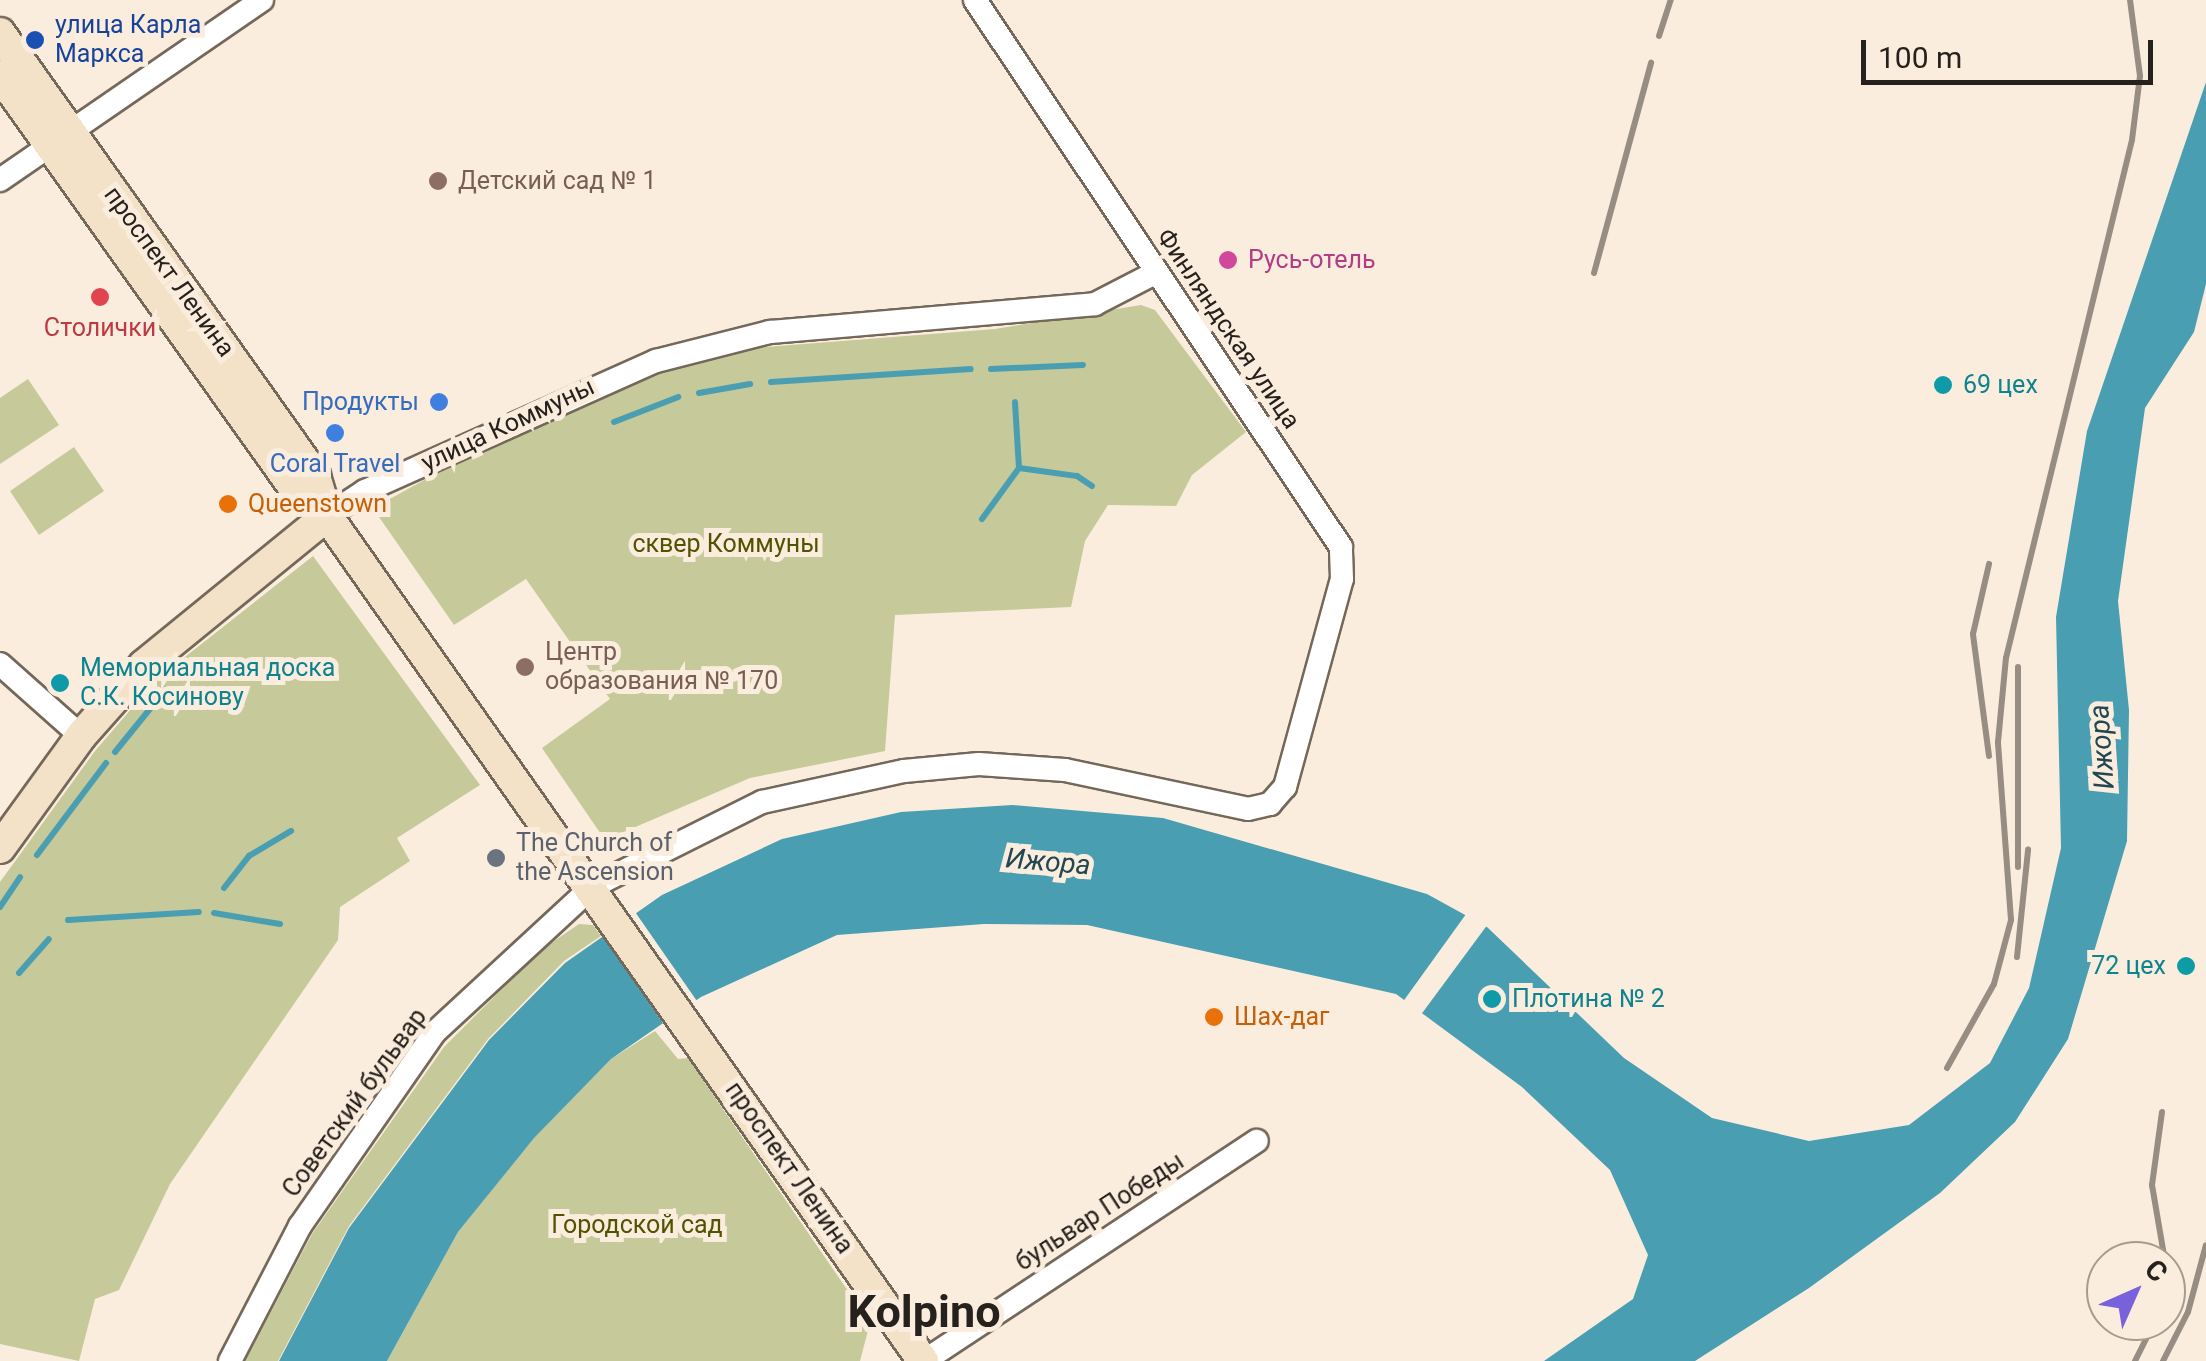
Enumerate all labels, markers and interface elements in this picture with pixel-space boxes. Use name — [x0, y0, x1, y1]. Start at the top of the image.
place label: улица Карла Маркса — [55, 11, 201, 70]
scale bar — [1866, 20, 2158, 82]
marker: улица Карла Маркса — [24, 29, 46, 51]
text: 100 m — [1878, 40, 1962, 75]
place label: Детский сад № 1 — [458, 166, 657, 196]
marker: Детский сад № 1 — [427, 170, 449, 192]
street label: проспект Ленина — [97, 181, 241, 363]
street label: Финляндская улица — [1150, 223, 1306, 435]
place label: Русь-отель — [1248, 245, 1376, 275]
marker: Русь-отель — [1217, 249, 1239, 271]
marker: Столички — [89, 286, 111, 308]
place label: Столички — [44, 313, 156, 343]
place label: 69 цех — [1963, 370, 2038, 400]
street label: улица Коммуны — [417, 372, 599, 478]
marker: 69 цех — [1932, 374, 1954, 396]
place label: Продукты — [302, 387, 419, 417]
marker: Продукты — [428, 391, 450, 413]
marker: Coral Travel — [324, 422, 346, 444]
place label: Coral Travel — [269, 449, 401, 479]
place label: Queenstown — [248, 489, 387, 519]
marker: Queenstown — [217, 493, 239, 515]
park label: сквер Коммуны — [632, 529, 820, 559]
place label: Центр образования № 170 — [545, 638, 778, 697]
place label: Мемориальная доска С.К. Косинову — [80, 654, 335, 713]
marker: Центр образования № 170 — [514, 656, 536, 678]
marker: Мемориальная доска С.К. Косинову — [49, 672, 71, 694]
water label: Ижора — [2082, 703, 2122, 791]
place label: The Church of the Ascension — [516, 829, 674, 888]
water label: Ижора — [1004, 842, 1092, 882]
marker: The Church of the Ascension — [485, 847, 507, 869]
place label: 72 цех — [2091, 951, 2166, 981]
marker: 72 цех — [2175, 955, 2197, 977]
place label: Плотина № 2 — [1512, 984, 1665, 1014]
marker: Плотина № 2 — [1481, 988, 1503, 1010]
place label: Шах-даг — [1234, 1002, 1330, 1032]
street label: Советский бульвар — [277, 1003, 433, 1203]
marker: Шах-даг — [1203, 1006, 1225, 1028]
street label: проспект Ленина — [718, 1076, 860, 1260]
street label: бульвар Победы — [1010, 1146, 1190, 1278]
park label: Городской сад — [551, 1210, 723, 1240]
north arrow — [2086, 1241, 2186, 1341]
text: С — [2138, 1253, 2174, 1289]
district label: Kolpino — [847, 1285, 1001, 1339]

